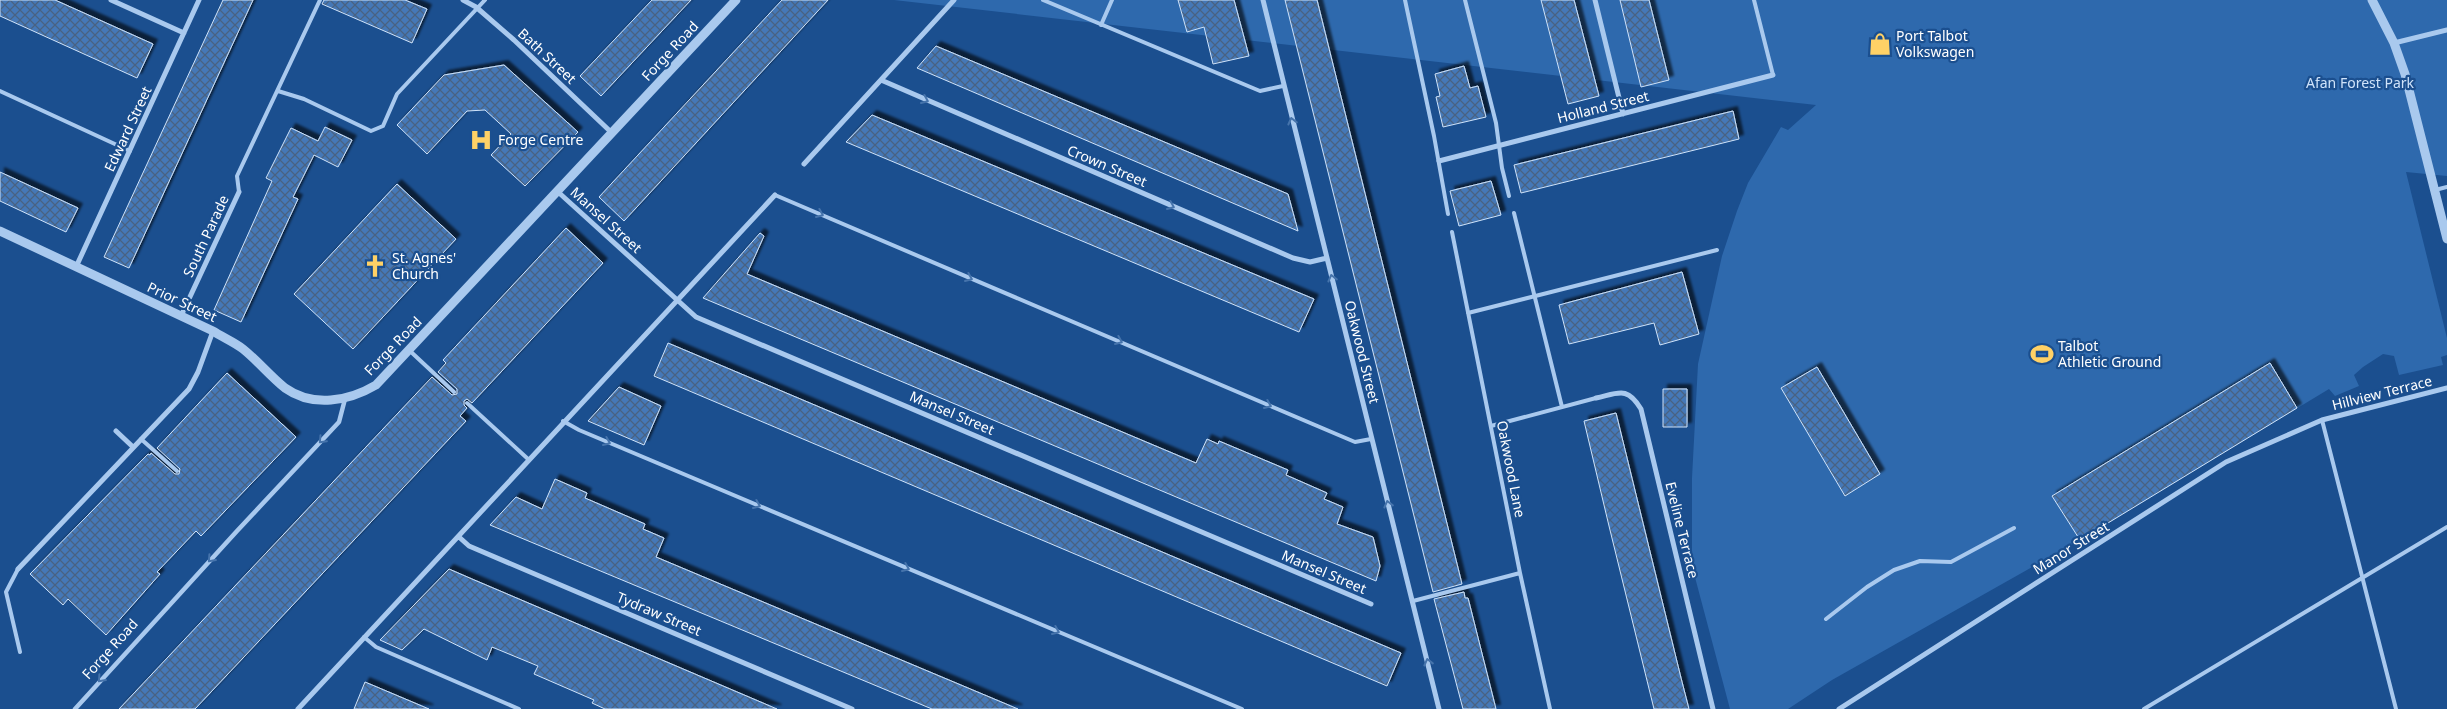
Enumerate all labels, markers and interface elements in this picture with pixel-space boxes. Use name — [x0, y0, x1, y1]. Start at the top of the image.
street label: Forge Road — [637, 17, 702, 85]
street label: Bath Street — [514, 24, 581, 88]
place label: Port Talbot Volkswagen — [1896, 26, 1974, 61]
shop icon: Port Talbot Volkswagen — [1867, 31, 1893, 57]
park label: Afan Forest Park — [2306, 73, 2415, 92]
street label: Edward Street — [99, 83, 156, 175]
street label: Holland Street — [1555, 86, 1651, 127]
one-way arrow — [921, 95, 929, 105]
one-way arrow — [1287, 116, 1298, 125]
hospital icon: Forge Centre — [468, 127, 494, 153]
place label: Forge Centre — [498, 130, 583, 149]
street label: Crown Street — [1064, 140, 1150, 191]
street label: Mansel Street — [566, 182, 646, 257]
street label: South Parade — [178, 192, 233, 280]
one-way arrow — [1166, 200, 1175, 210]
one-way arrow — [815, 207, 824, 218]
place label: St. Agnes' Church — [392, 248, 456, 283]
church icon: St. Agnes' Church — [362, 253, 388, 279]
one-way arrow — [964, 271, 973, 282]
one-way arrow — [1327, 274, 1338, 283]
street label: Prior Street — [144, 277, 220, 326]
street label: Oakwood Street — [1341, 298, 1384, 405]
street label: Forge Road — [360, 312, 426, 379]
one-way arrow — [1114, 335, 1123, 346]
place label: Talbot Athletic Ground — [2058, 336, 2161, 371]
sports icon: Talbot Athletic Ground — [2029, 341, 2055, 367]
street label: Hillview Terrace — [2330, 371, 2434, 414]
street label: Mansel Street — [907, 386, 997, 439]
one-way arrow — [1263, 399, 1272, 410]
street label: Oakwood Lane — [1493, 419, 1530, 519]
one-way arrow — [319, 435, 328, 444]
one-way arrow — [602, 436, 611, 446]
street label: Eveline Terrace — [1661, 480, 1704, 580]
one-way arrow — [752, 498, 761, 509]
one-way arrow — [1384, 501, 1394, 509]
street label: Manor Street — [2029, 517, 2112, 578]
street label: Mansel Street — [1279, 545, 1369, 598]
one-way arrow — [208, 553, 217, 562]
one-way arrow — [901, 561, 910, 572]
street label: Tydraw Street — [614, 587, 704, 640]
street label: Forge Road — [77, 614, 142, 683]
one-way arrow — [1051, 624, 1060, 635]
one-way arrow — [1423, 657, 1434, 666]
one-way arrow — [98, 674, 107, 683]

